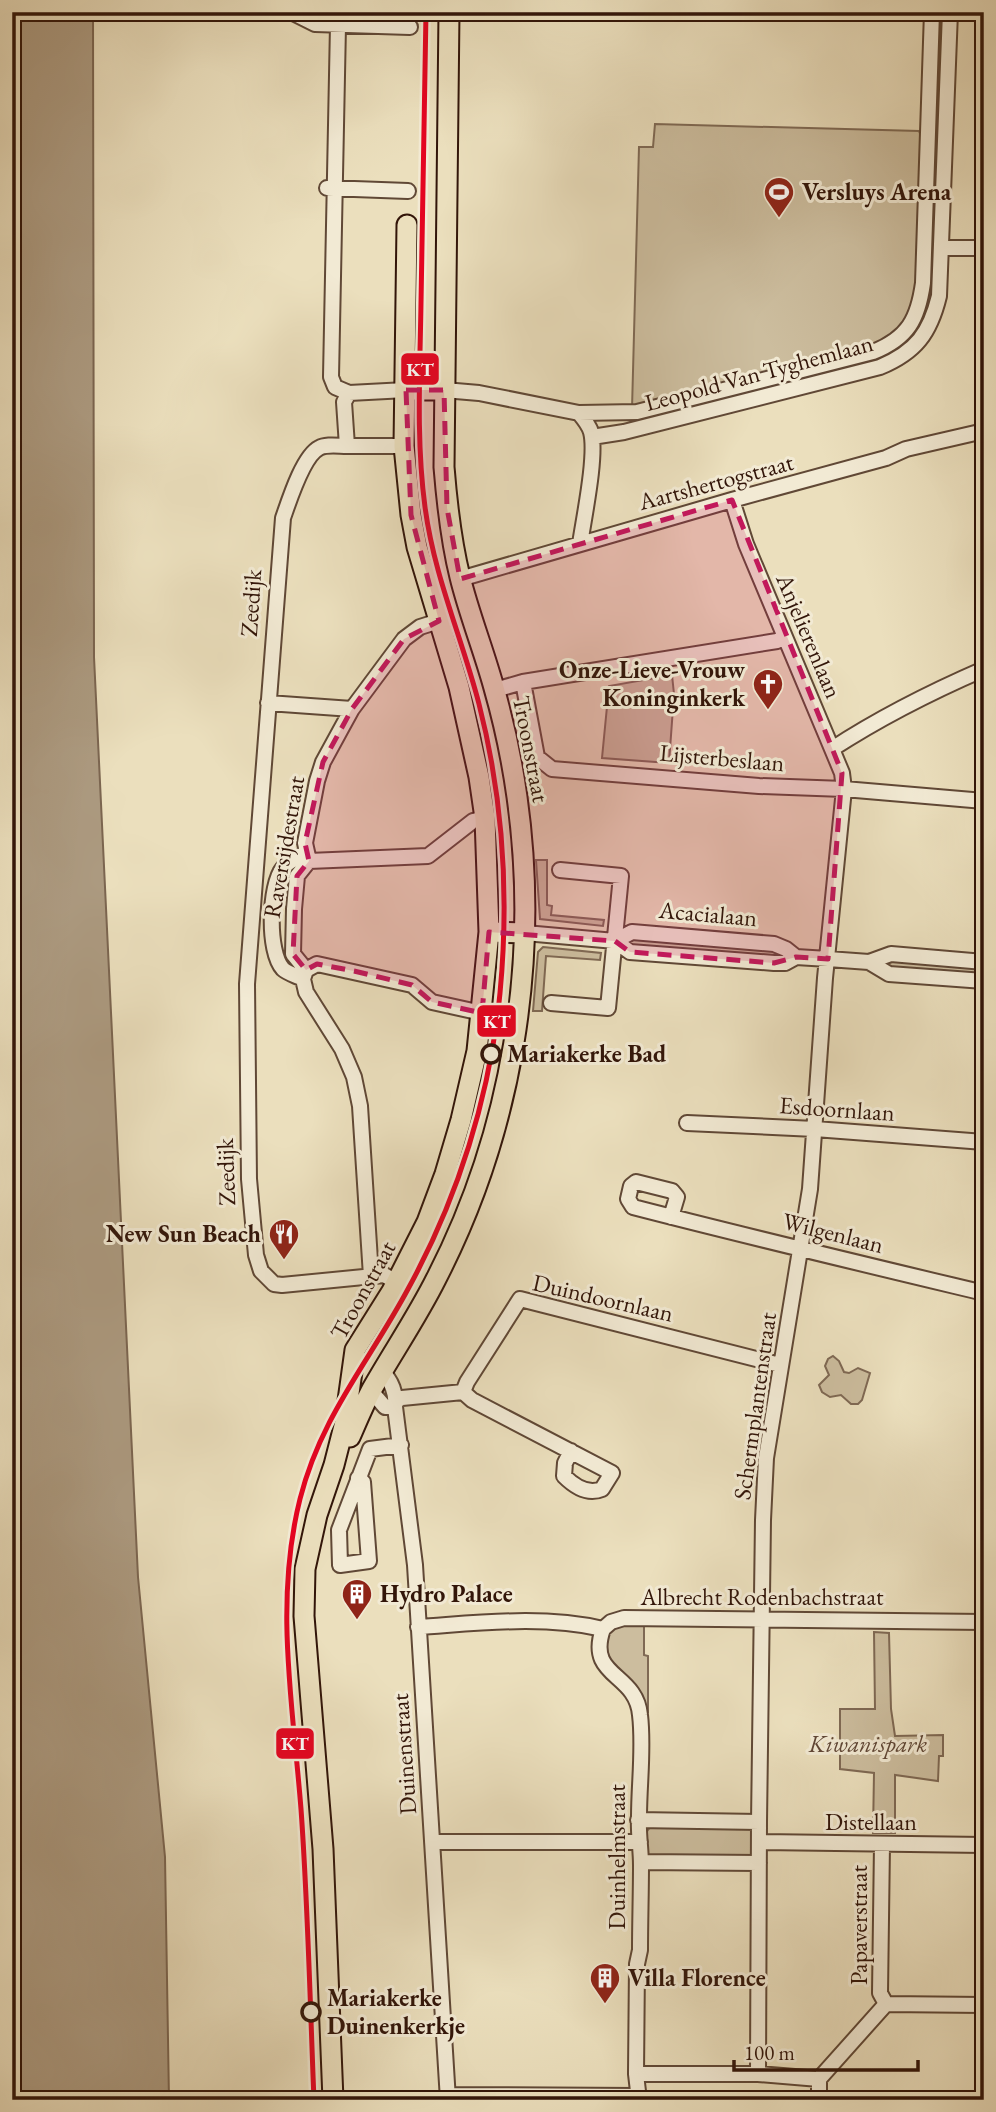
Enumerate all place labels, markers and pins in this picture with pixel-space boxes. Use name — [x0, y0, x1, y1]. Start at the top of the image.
sports icon: Versluys Arena — [762, 175, 796, 219]
place label: Versluys Arena — [802, 176, 952, 208]
place label: Onze-Lieve-Vrouw Koninginkerk — [559, 654, 746, 714]
church icon: Onze-Lieve-Vrouw Koninginkerk — [751, 667, 785, 711]
place label: Mariakerke Bad — [507, 1038, 667, 1069]
marker: Mariakerke Bad — [481, 1044, 501, 1064]
restaurant icon: New Sun Beach — [267, 1217, 301, 1261]
place label: New Sun Beach — [106, 1218, 262, 1249]
building icon: Hydro Palace — [340, 1577, 374, 1621]
place label: Hydro Palace — [380, 1578, 513, 1610]
building icon: Villa Florence — [588, 1961, 622, 2005]
place label: Villa Florence — [628, 1962, 766, 1993]
place label: Mariakerke Duinenkerkje — [327, 1982, 465, 2042]
marker: Mariakerke Duinenkerkje — [301, 2002, 321, 2022]

